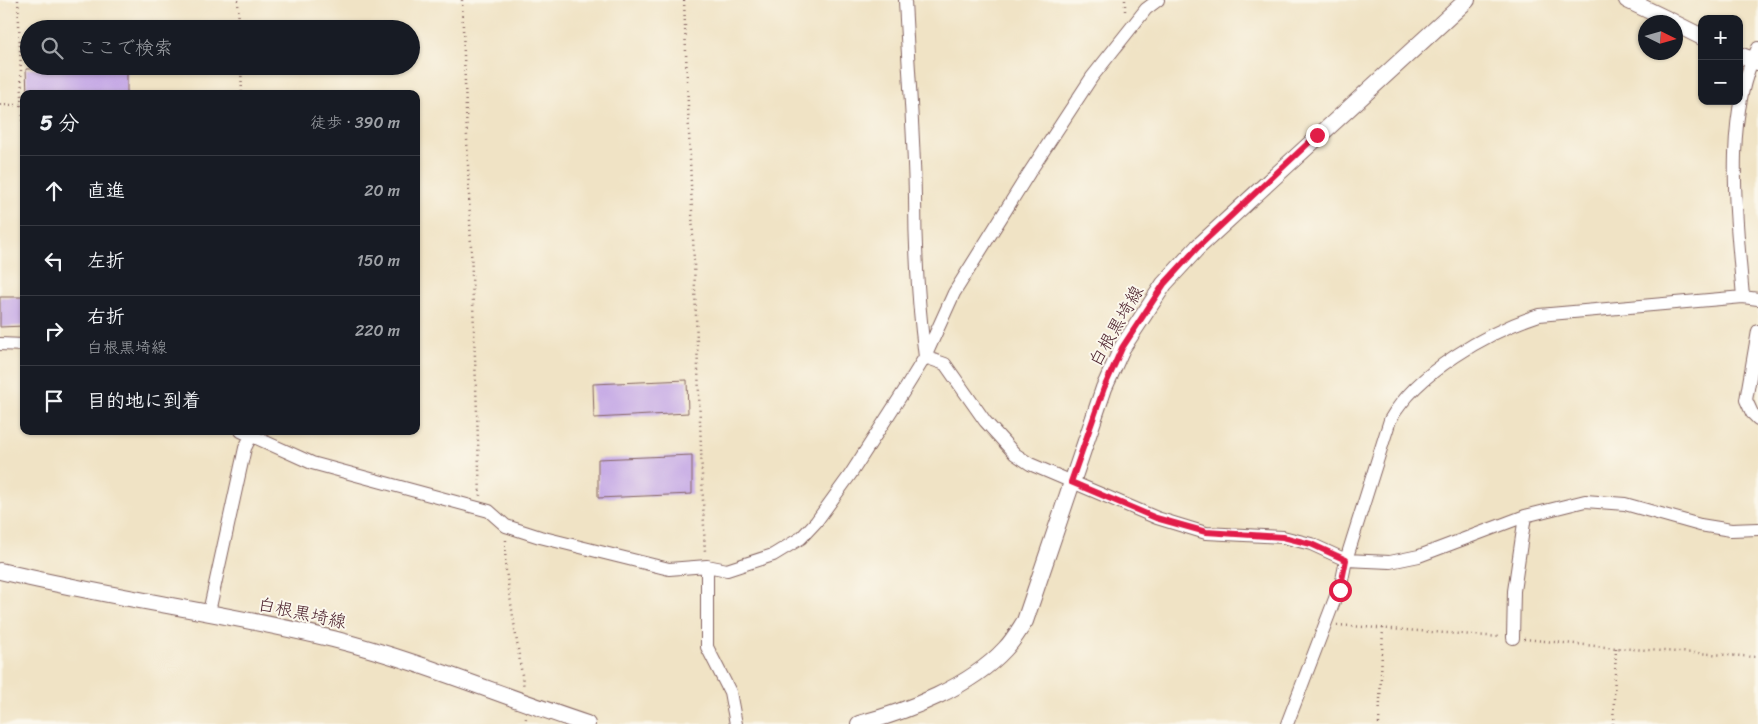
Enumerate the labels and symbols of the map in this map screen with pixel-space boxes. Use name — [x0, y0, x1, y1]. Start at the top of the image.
north arrow — [1638, 15, 1683, 60]
route end — [1306, 124, 1329, 147]
street label: 白根黒埼線 — [1080, 279, 1152, 373]
route start — [1329, 579, 1352, 602]
street label: 白根黒埼線 — [255, 588, 349, 638]

